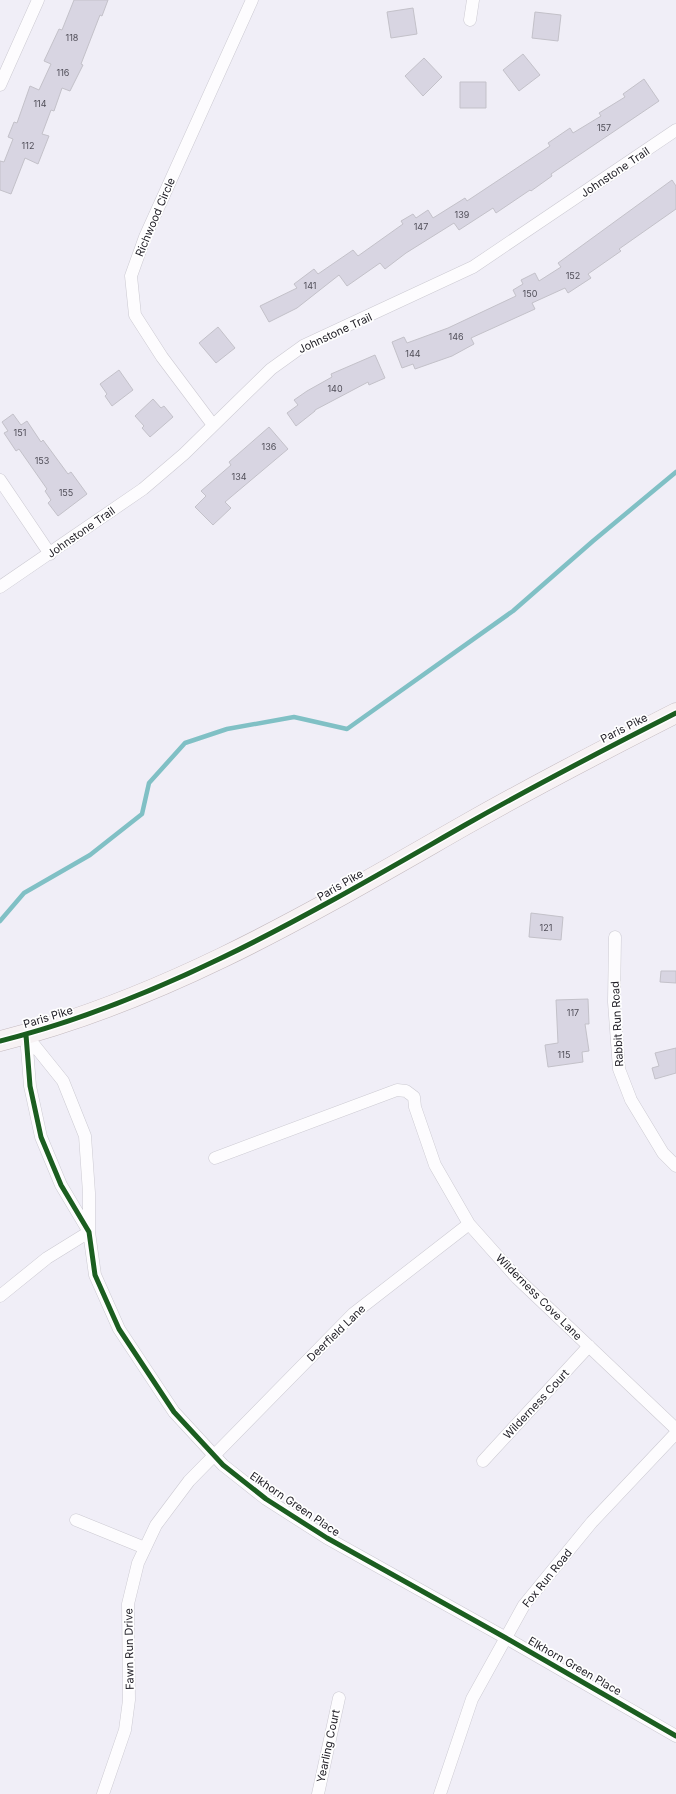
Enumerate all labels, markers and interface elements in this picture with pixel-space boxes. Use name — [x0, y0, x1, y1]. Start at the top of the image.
house number: 118 — [66, 32, 79, 43]
house number: 116 — [57, 67, 70, 78]
house number: 114 — [33, 98, 47, 109]
house number: 157 — [597, 122, 611, 133]
house number: 112 — [22, 140, 34, 151]
street label: Johnstone Trail — [578, 144, 652, 200]
street label: Richwood Circle — [132, 175, 178, 259]
house number: 139 — [455, 209, 470, 220]
house number: 147 — [414, 221, 428, 232]
house number: 152 — [566, 270, 580, 281]
house number: 141 — [304, 280, 316, 291]
house number: 150 — [523, 288, 538, 299]
street label: Johnstone Trail — [296, 310, 374, 356]
house number: 146 — [448, 331, 464, 342]
house number: 144 — [405, 348, 421, 359]
house number: 140 — [327, 383, 343, 394]
house number: 151 — [14, 427, 26, 438]
house number: 136 — [262, 441, 277, 452]
house number: 153 — [35, 455, 50, 466]
house number: 134 — [231, 471, 247, 482]
house number: 155 — [59, 487, 73, 498]
street label: Johnstone Trail — [44, 503, 118, 561]
street label: Paris Pike — [598, 710, 650, 746]
street label: Paris Pike — [314, 866, 366, 904]
house number: 121 — [540, 922, 552, 933]
street label: Rabbit Run Road — [608, 981, 626, 1067]
street label: Paris Pike — [22, 1003, 74, 1031]
house number: 117 — [567, 1007, 579, 1018]
house number: 115 — [558, 1049, 570, 1060]
street label: Wilderness Cove Lane — [493, 1251, 585, 1343]
street label: Deerfield Lane — [304, 1302, 368, 1364]
street label: Wilderness Court — [500, 1366, 572, 1442]
street label: Elkhorn Green Place — [247, 1469, 343, 1539]
street label: Fox Run Road — [519, 1546, 575, 1610]
street label: Fawn Run Drive — [121, 1608, 137, 1690]
street label: Elkhorn Green Place — [526, 1634, 624, 1698]
street label: Yearling Court — [313, 1708, 343, 1784]

